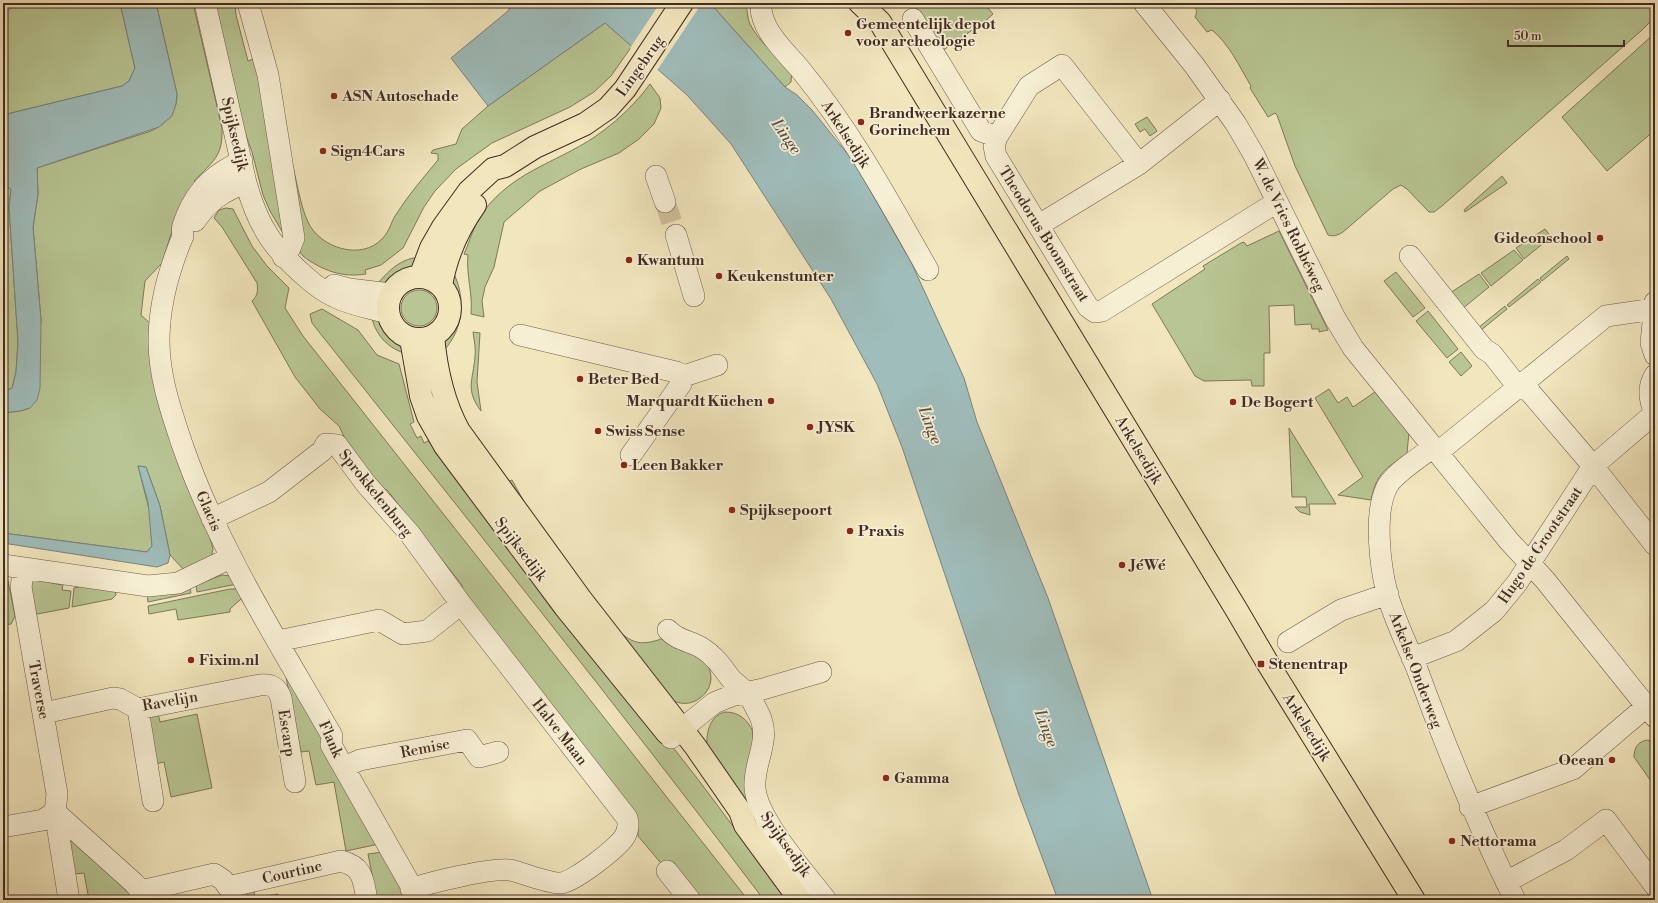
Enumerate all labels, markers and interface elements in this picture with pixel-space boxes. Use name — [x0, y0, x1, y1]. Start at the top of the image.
place label: Gemeentelijk depot voor archeologie — [855, 15, 996, 51]
scale bar — [1508, 22, 1624, 48]
marker: Gemeentelijk depot voor archeologie — [843, 28, 853, 38]
text: 50 m — [1514, 29, 1542, 44]
street label: Lingebrug — [612, 32, 669, 101]
place label: ASN Autoschade — [341, 87, 459, 106]
marker: ASN Autoschade — [329, 91, 339, 101]
street label: Spijksedijk — [217, 95, 253, 174]
street label: Arkelsedijk — [816, 96, 875, 172]
place label: Brandweerkazerne Gorinchem — [869, 104, 1006, 140]
water label: Linge — [766, 114, 806, 159]
marker: Brandweerkazerne Gorinchem — [856, 117, 866, 127]
place label: Sign4Cars — [331, 142, 405, 161]
marker: Sign4Cars — [318, 146, 328, 156]
street label: W. de Vries Robbéweg — [1248, 155, 1329, 295]
street label: Theodorus Boomstraat — [994, 163, 1094, 306]
place label: Gideonschool — [1494, 229, 1592, 248]
marker: Gideonschool — [1595, 233, 1605, 243]
place label: Kwantum — [637, 251, 705, 270]
marker: Kwantum — [624, 255, 634, 265]
place label: Keukenstunter — [727, 267, 834, 286]
marker: Keukenstunter — [714, 271, 724, 281]
place label: Beter Bed — [588, 370, 660, 389]
marker: Beter Bed — [575, 374, 585, 384]
place label: Marquardt Küchen — [626, 392, 764, 411]
place label: De Bogert — [1241, 393, 1314, 412]
marker: Marquardt Küchen — [766, 396, 776, 406]
marker: De Bogert — [1228, 397, 1238, 407]
water label: Linge — [913, 403, 947, 448]
street label: Arkelsedijk — [1110, 412, 1167, 489]
place label: JYSK — [816, 418, 856, 437]
place label: Swiss Sense — [606, 422, 685, 441]
marker: JYSK — [805, 422, 815, 432]
marker: Swiss Sense — [593, 426, 603, 436]
street label: Sprokkelenburg — [334, 446, 417, 541]
place label: Leen Bakker — [632, 456, 724, 475]
marker: Leen Bakker — [619, 460, 629, 470]
street label: Hugo de Grootstraat — [1494, 482, 1587, 608]
street label: Glacis — [191, 488, 226, 534]
place label: Spijksepoort — [740, 501, 833, 520]
marker: Spijksepoort — [727, 505, 737, 515]
street label: Spijksedijk — [490, 513, 552, 586]
place label: Praxis — [858, 522, 904, 541]
marker: Praxis — [845, 526, 855, 536]
place label: JéWé — [1128, 556, 1166, 575]
marker: JéWé — [1117, 560, 1127, 570]
street label: Arkelse Onderweg — [1384, 608, 1447, 731]
place label: Fixim.nl — [199, 651, 259, 670]
marker: Fixim.nl — [186, 655, 196, 665]
place label: Stenentrap — [1269, 655, 1348, 674]
street label: Traverse — [24, 659, 53, 721]
marker: Stenentrap — [1256, 659, 1266, 669]
street label: Ravelijn — [141, 687, 199, 716]
street label: Arkelsedijk — [1278, 689, 1335, 766]
street label: Halve Maan — [528, 695, 592, 769]
water label: Linge — [1029, 706, 1063, 751]
street label: Escarp — [273, 708, 300, 758]
street label: Flank — [314, 718, 348, 762]
street label: Remise — [399, 734, 451, 763]
place label: Ocean — [1558, 751, 1605, 770]
marker: Ocean — [1607, 755, 1617, 765]
place label: Gamma — [894, 769, 950, 788]
marker: Gamma — [881, 773, 891, 783]
street label: Spijksedijk — [756, 808, 816, 882]
place label: Nettorama — [1460, 832, 1537, 851]
marker: Nettorama — [1447, 836, 1457, 846]
street label: Courtine — [260, 856, 324, 889]

